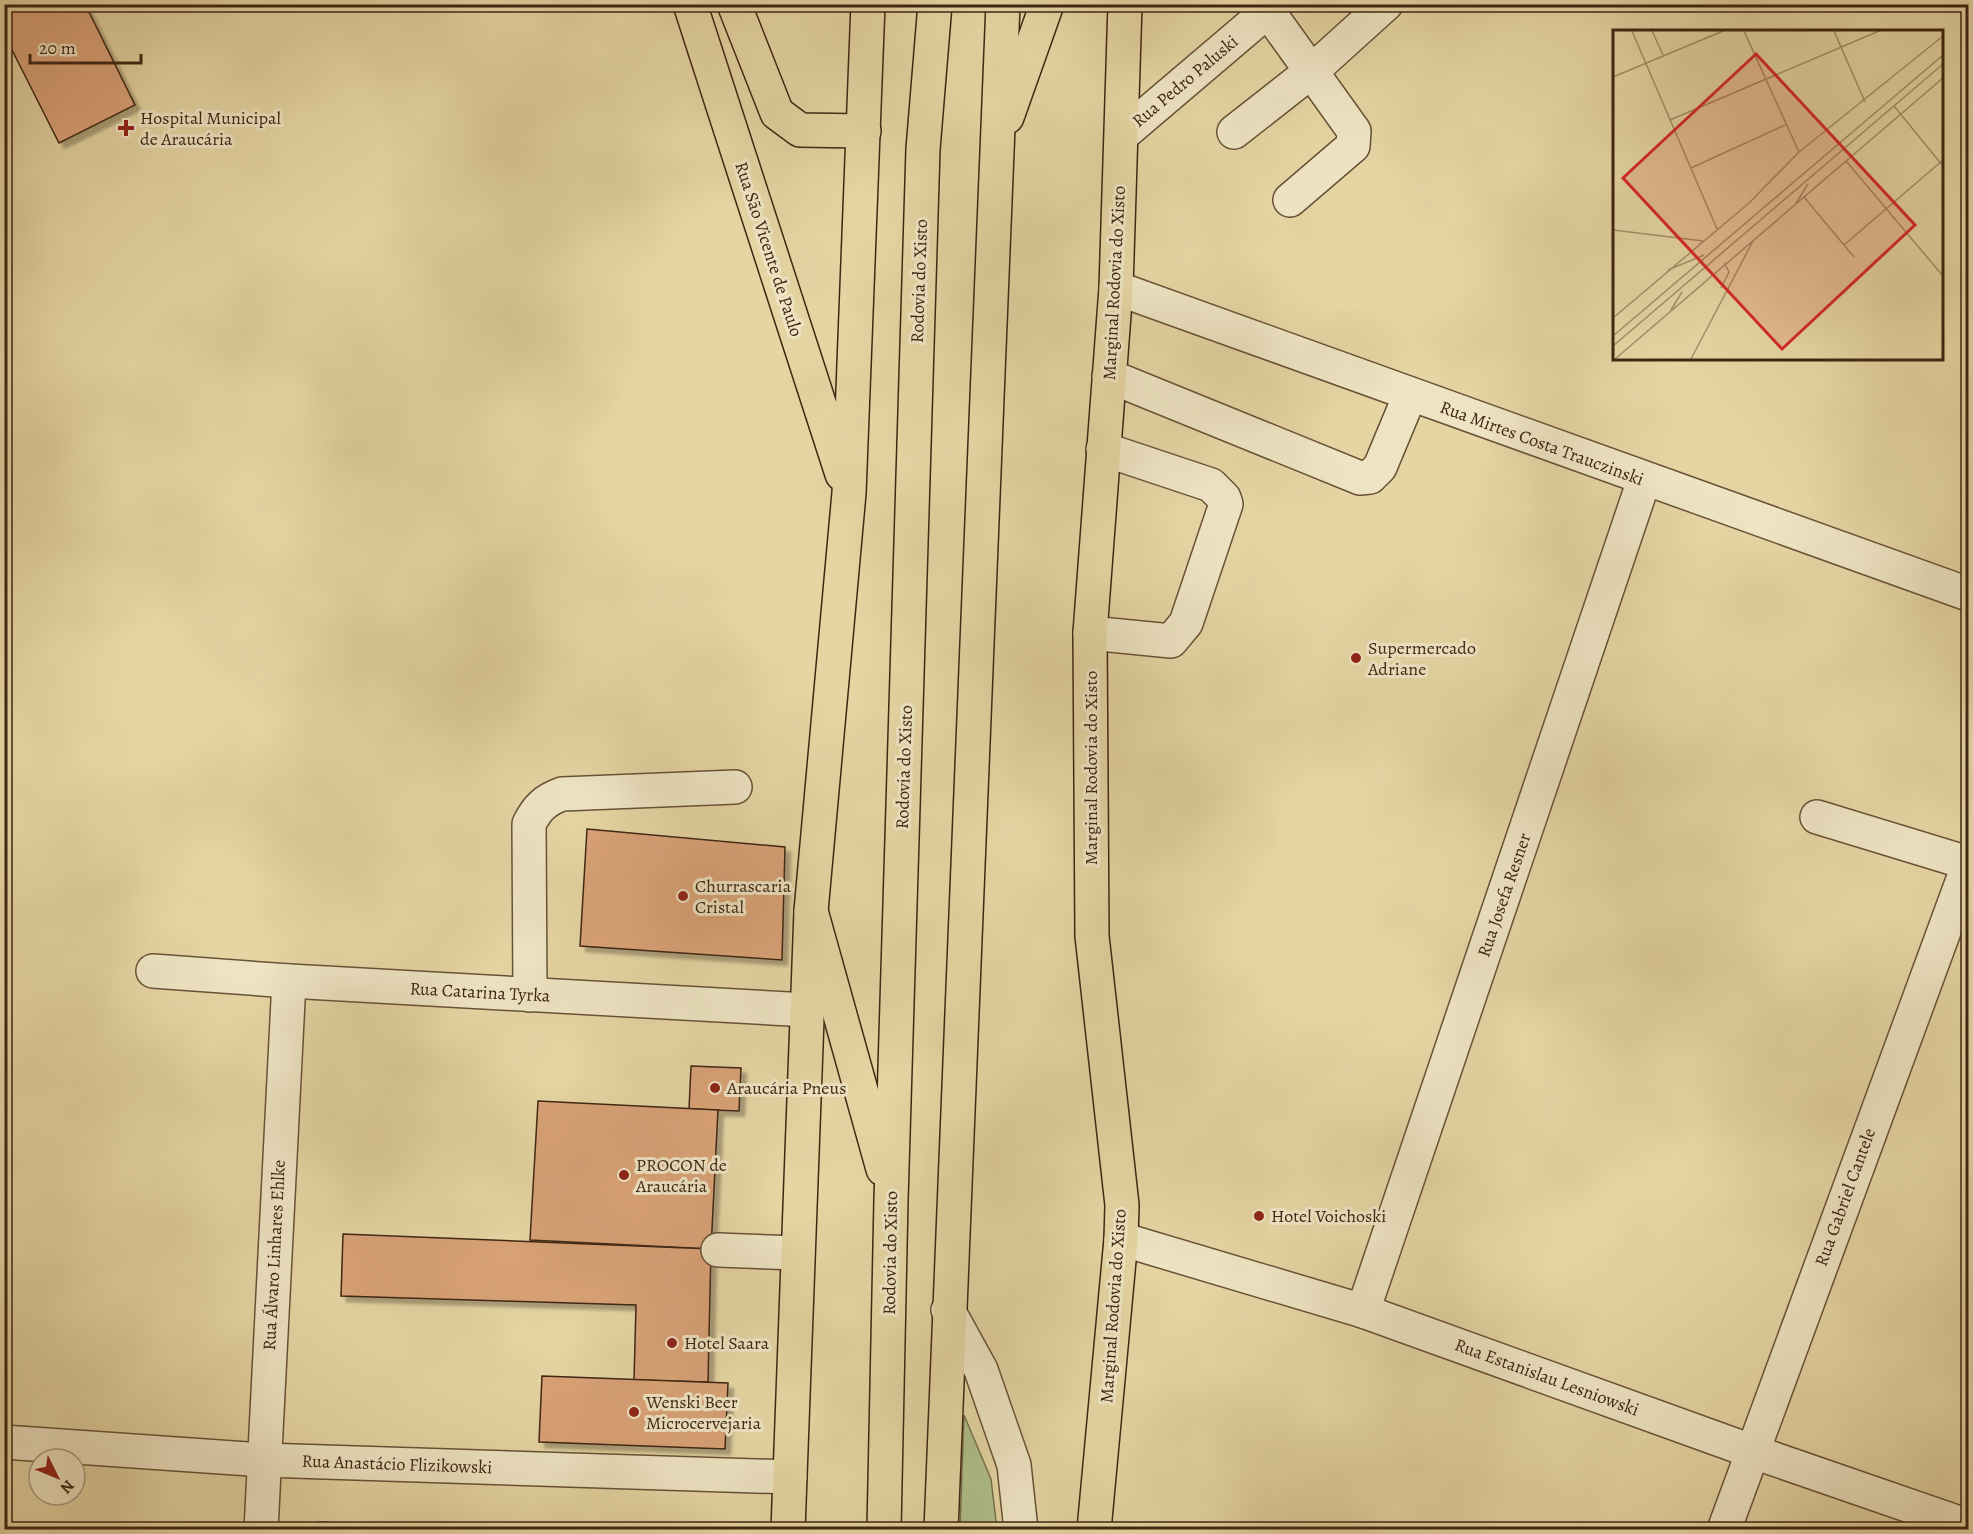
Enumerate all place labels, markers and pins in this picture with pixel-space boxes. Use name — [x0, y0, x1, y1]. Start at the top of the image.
place label: Hospital Municipal de Araucária — [140, 106, 281, 151]
marker: Hospital Municipal de Araucária — [117, 119, 135, 137]
place label: Supermercado Adriane — [1367, 636, 1476, 681]
marker: Supermercado Adriane — [1349, 651, 1363, 665]
place label: Churrascaria Cristal — [695, 874, 792, 919]
marker: Churrascaria Cristal — [676, 889, 690, 903]
place label: Araucária Pneus — [726, 1076, 846, 1100]
marker: Araucária Pneus — [708, 1081, 722, 1095]
place label: PROCON de Araucária — [635, 1153, 727, 1198]
marker: PROCON de Araucária — [617, 1168, 631, 1182]
place label: Hotel Voichoski — [1271, 1204, 1386, 1228]
marker: Hotel Voichoski — [1252, 1209, 1266, 1223]
place label: Hotel Saara — [684, 1331, 770, 1355]
marker: Hotel Saara — [665, 1336, 679, 1350]
place label: Wenski Beer Microcervejaria — [645, 1390, 762, 1435]
marker: Wenski Beer Microcervejaria — [627, 1405, 641, 1419]

